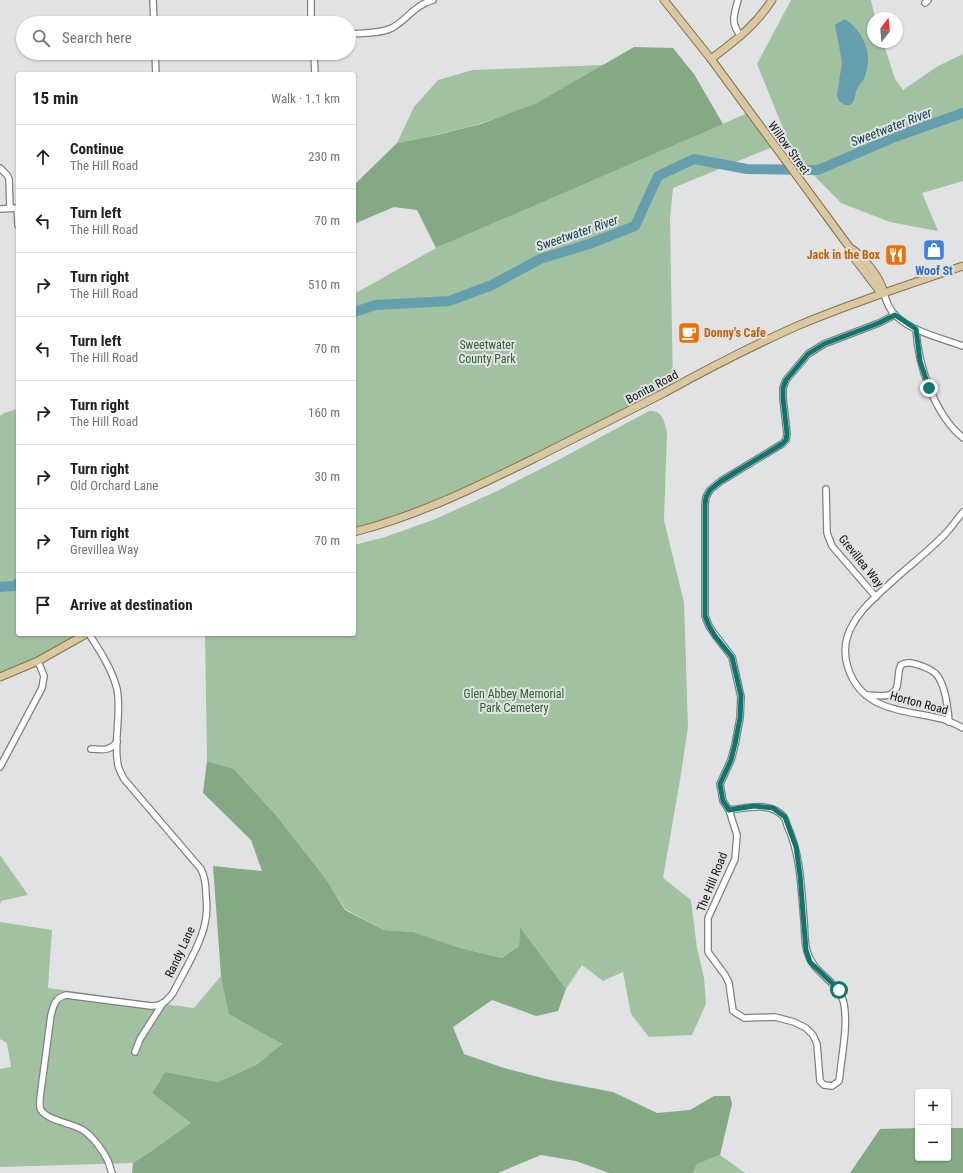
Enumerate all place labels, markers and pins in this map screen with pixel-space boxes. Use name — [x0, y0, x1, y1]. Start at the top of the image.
shop icon: Woof St — [921, 237, 947, 263]
restaurant icon: Jack in the Box — [883, 242, 909, 268]
place label: Jack in the Box — [807, 248, 881, 262]
place label: Woof St — [915, 264, 953, 278]
cafe icon: Donny's Cafe — [676, 320, 702, 346]
place label: Donny's Cafe — [704, 326, 766, 340]

